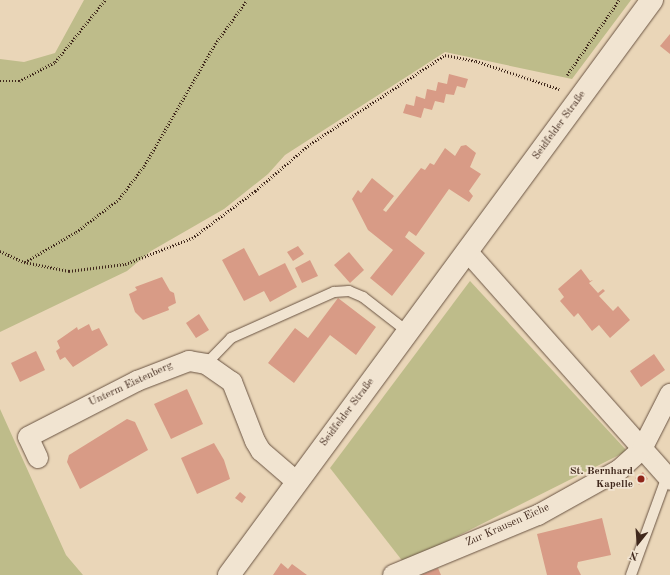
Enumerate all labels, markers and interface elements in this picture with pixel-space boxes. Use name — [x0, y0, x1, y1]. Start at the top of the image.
street label: Seidfelder Straße — [531, 89, 589, 163]
street label: Unterm Eistenberg — [87, 360, 175, 410]
street label: Seidfelder Straße — [318, 376, 378, 450]
place label: St. Bernhard Kapelle — [570, 466, 633, 492]
marker: St. Bernhard Kapelle — [636, 474, 646, 484]
street label: Zur Krausen Eiche — [464, 502, 552, 550]
north arrow — [618, 523, 658, 563]
text: N — [629, 548, 640, 561]

